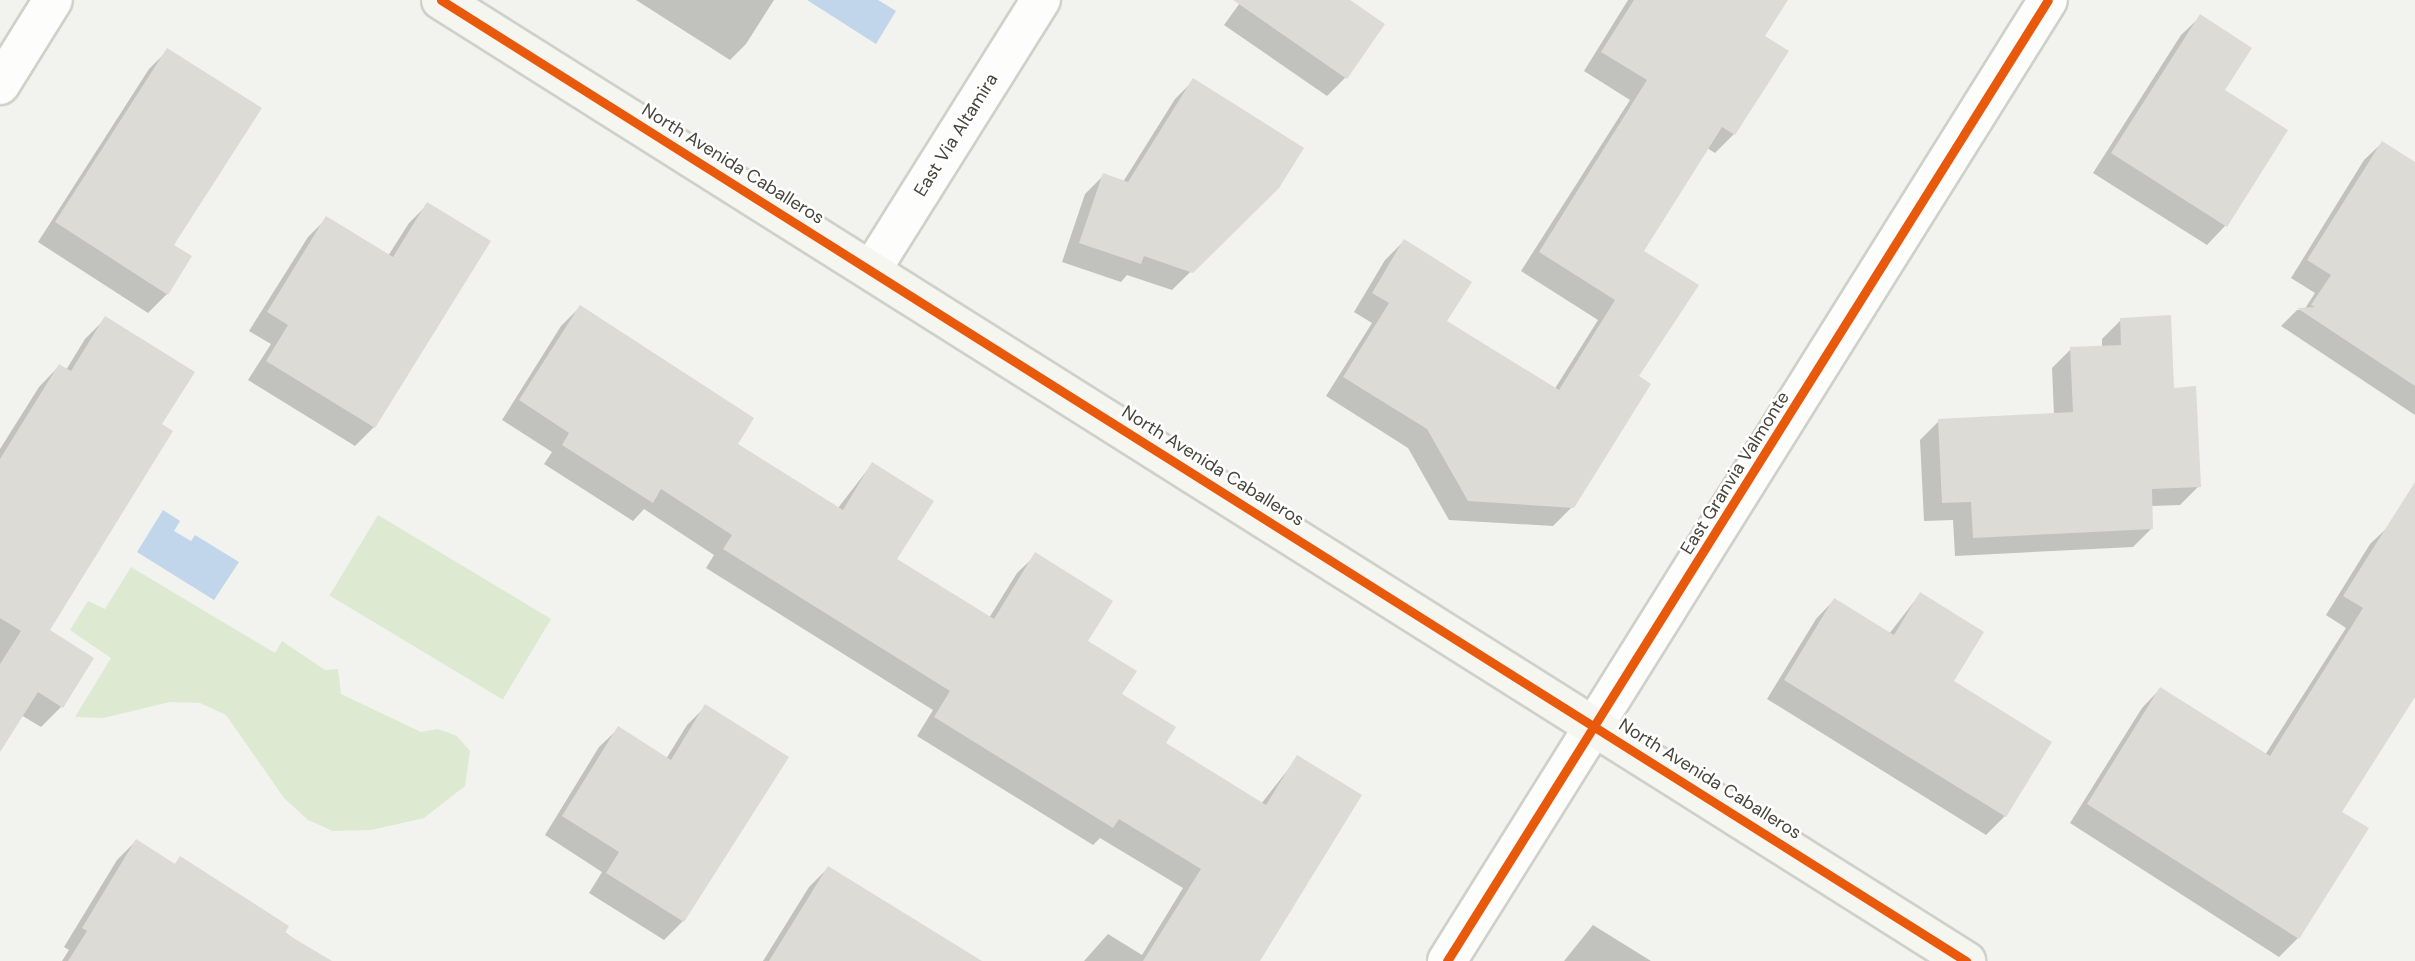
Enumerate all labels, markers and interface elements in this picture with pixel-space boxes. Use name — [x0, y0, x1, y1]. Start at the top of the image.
street label: East Via Altamira — [909, 69, 1003, 201]
street label: North Avenida Caballeros — [638, 99, 828, 229]
street label: East Granvia Valmonte — [1676, 388, 1794, 558]
street label: North Avenida Caballeros — [1118, 401, 1308, 531]
street label: North Avenida Caballeros — [1615, 714, 1805, 844]

